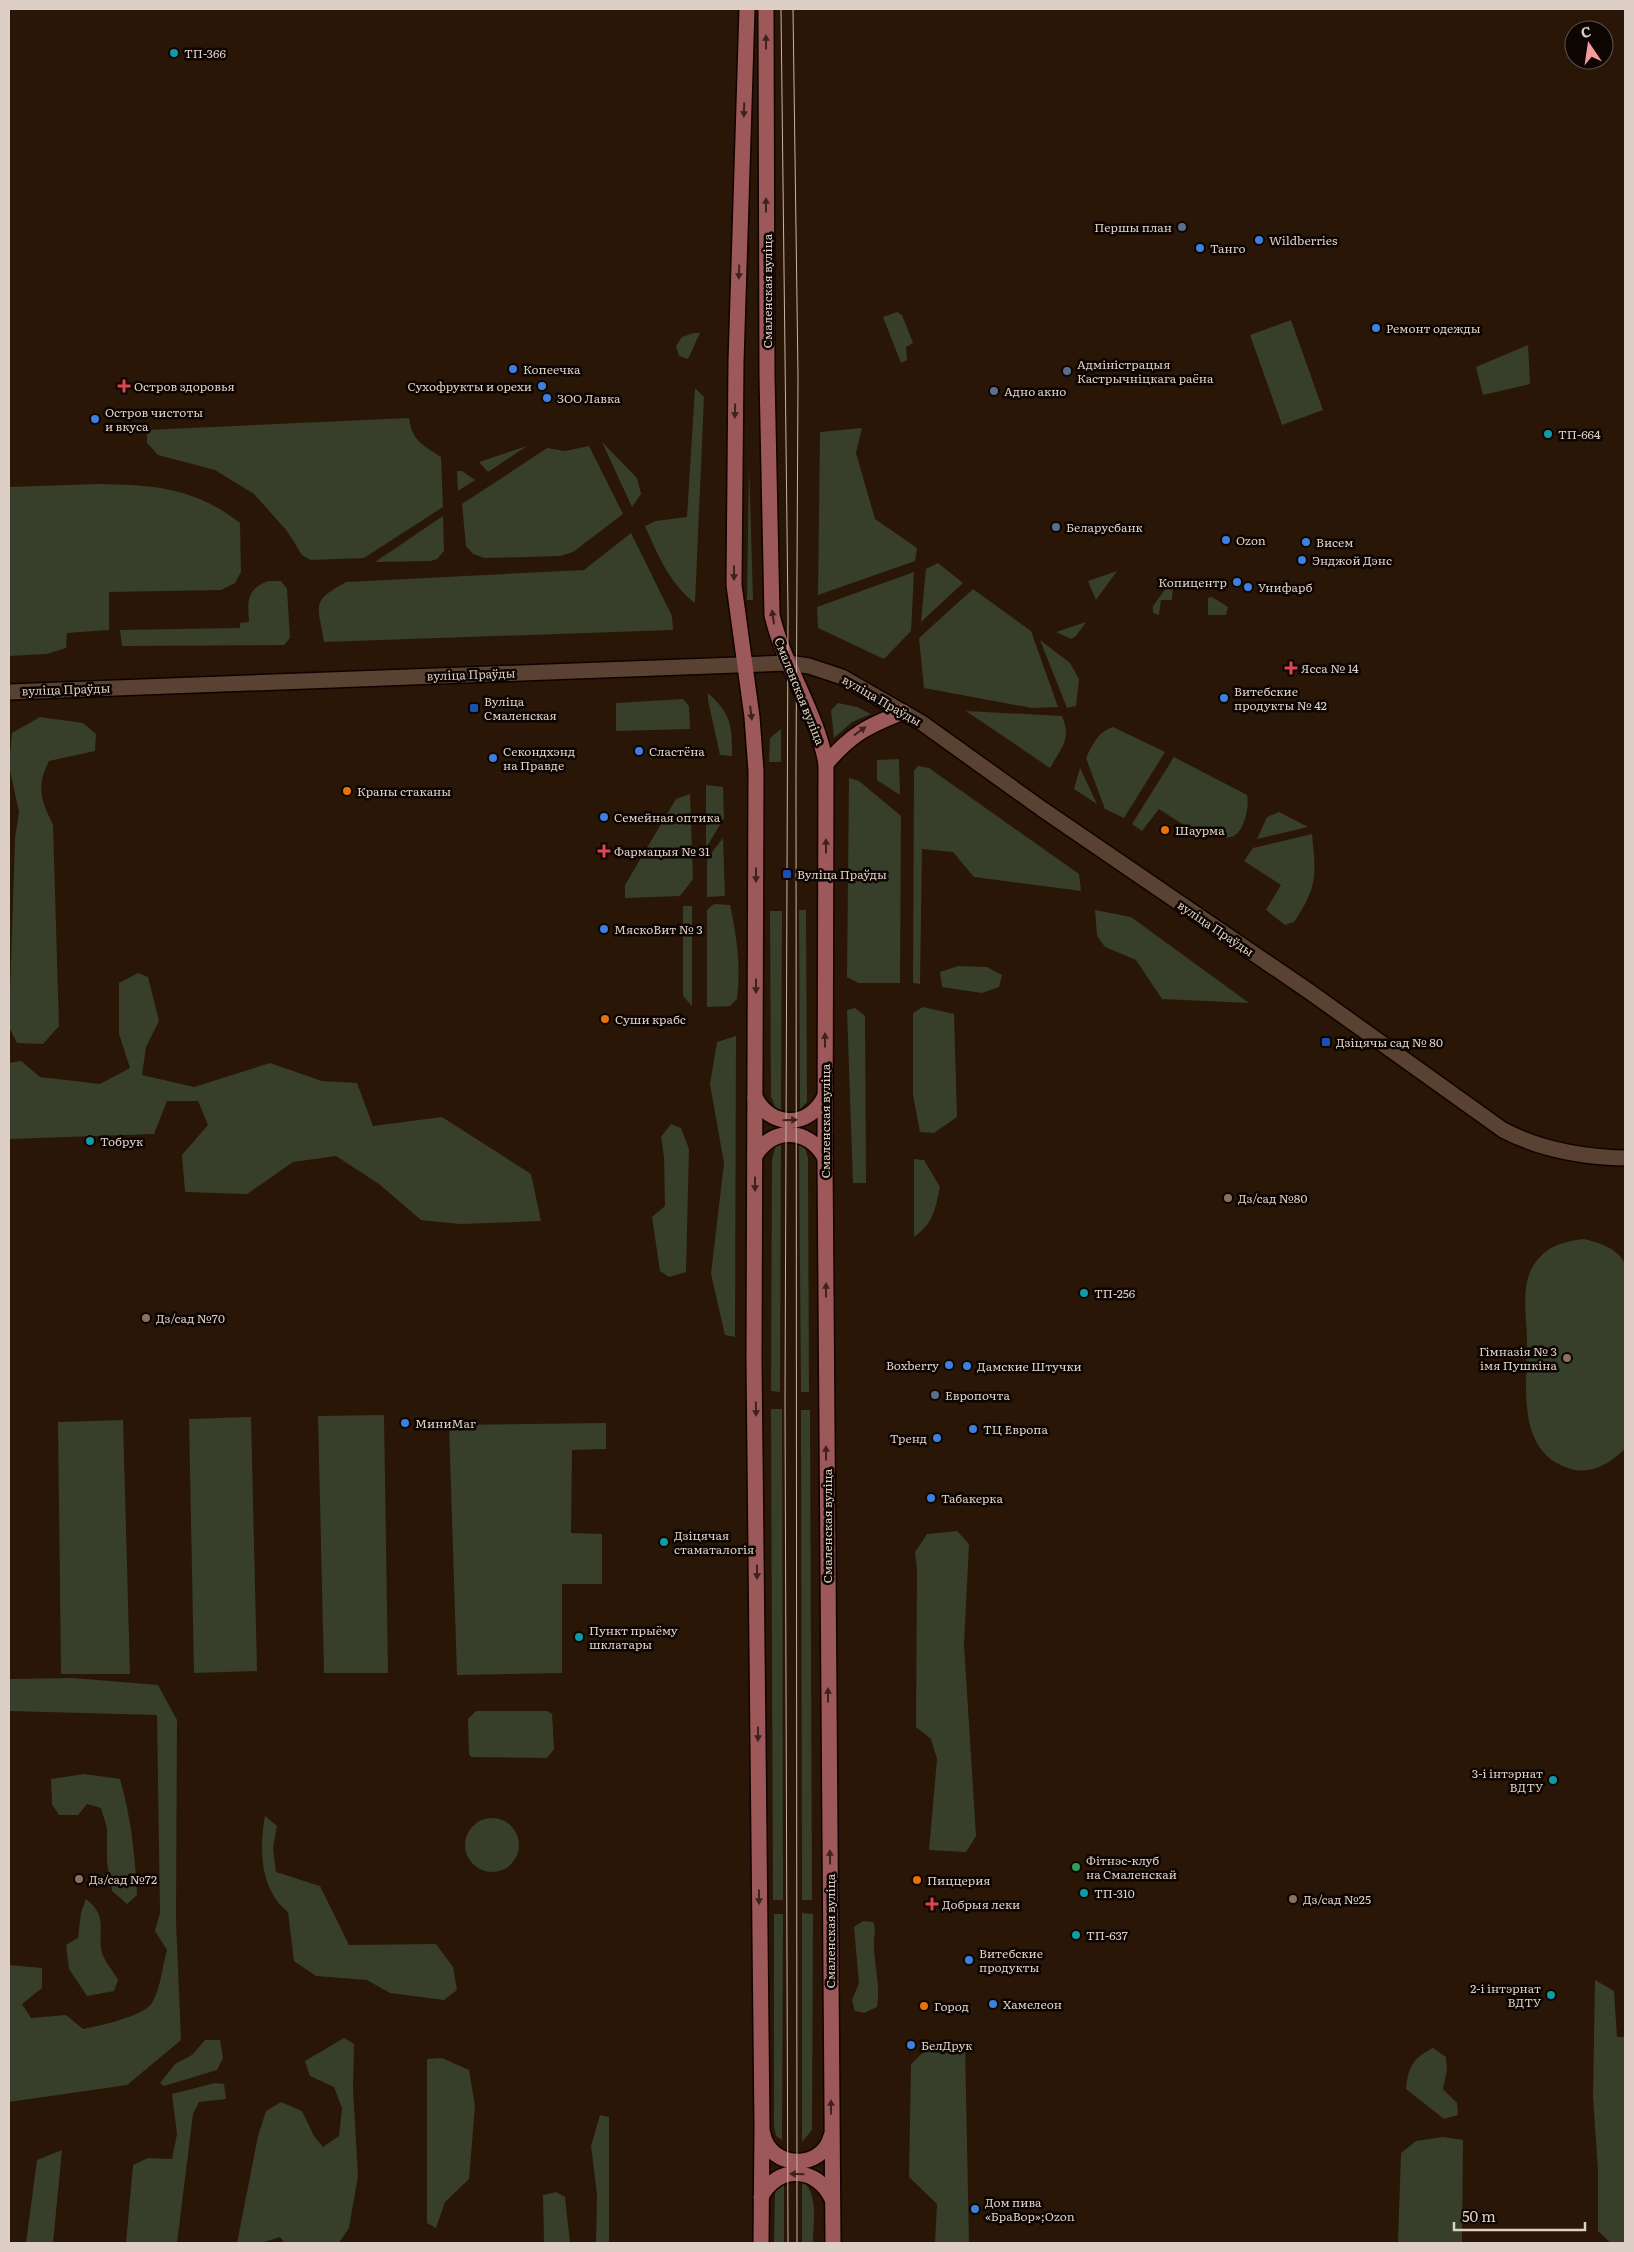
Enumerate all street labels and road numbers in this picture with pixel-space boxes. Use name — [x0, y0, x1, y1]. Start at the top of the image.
street label: Смаленская вуліца — [758, 233, 776, 348]
street label: Смаленская вуліца — [770, 635, 830, 748]
street label: вуліца Праўды — [426, 663, 516, 685]
street label: вуліца Праўды — [839, 670, 925, 730]
street label: вуліца Праўды — [21, 678, 111, 700]
street label: вуліца Праўды — [1174, 896, 1258, 960]
street label: Смаленская вуліца — [816, 1063, 834, 1178]
street label: Смаленская вуліца — [818, 1468, 836, 1583]
street label: Смаленская вуліца — [821, 1873, 839, 1988]

